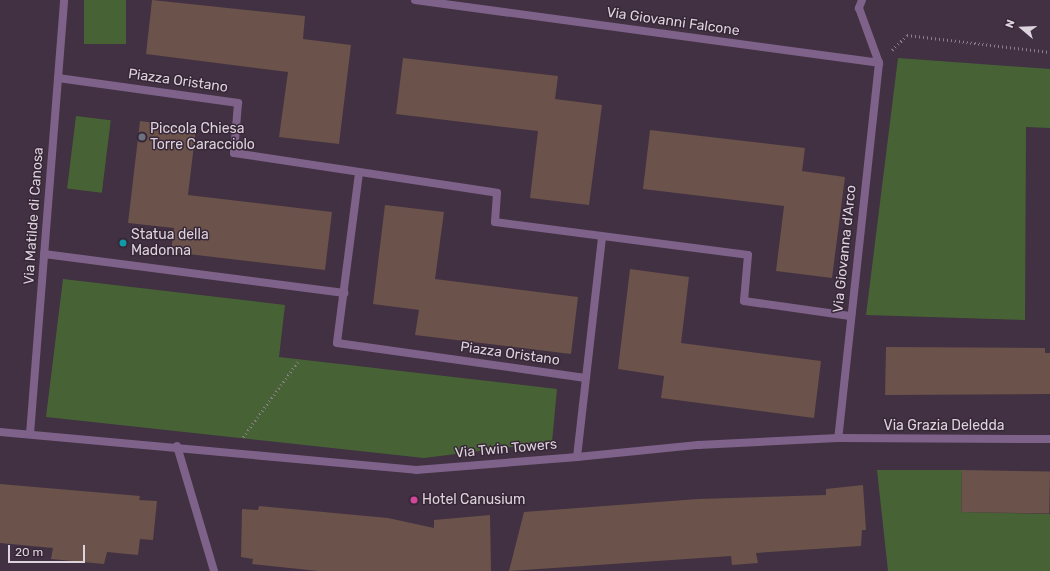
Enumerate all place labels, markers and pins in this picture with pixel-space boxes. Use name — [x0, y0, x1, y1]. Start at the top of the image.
place label: Piccola Chiesa Torre Caracciolo — [150, 121, 255, 154]
marker: Piccola Chiesa Torre Caracciolo — [137, 132, 147, 142]
place label: Statua della Madonna — [131, 227, 209, 260]
marker: Statua della Madonna — [118, 238, 128, 248]
place label: Hotel Canusium — [422, 492, 525, 508]
marker: Hotel Canusium — [409, 495, 419, 505]

